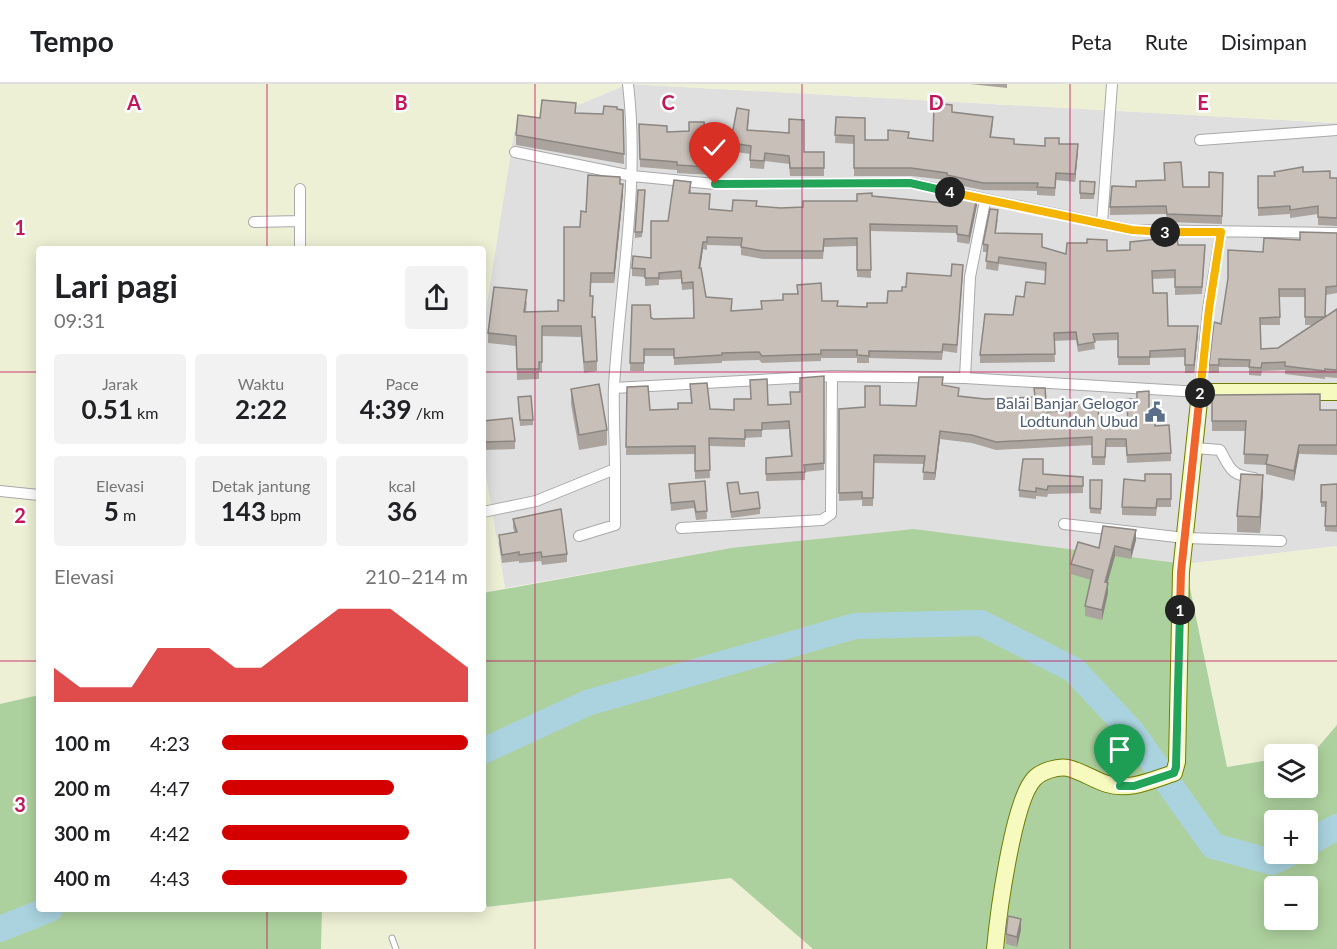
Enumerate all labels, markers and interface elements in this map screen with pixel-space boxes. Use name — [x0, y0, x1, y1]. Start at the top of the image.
text: Tempo — [30, 24, 114, 58]
text: Peta — [1071, 29, 1112, 54]
text: Rute — [1145, 29, 1188, 54]
text: Disimpan — [1221, 29, 1307, 54]
text: A — [126, 90, 141, 114]
text: B — [394, 90, 408, 114]
text: C — [661, 90, 675, 114]
text: D — [928, 90, 944, 114]
text: E — [1197, 90, 1209, 114]
pin — [689, 122, 740, 184]
icon: check — [698, 131, 731, 164]
pin: 4 — [935, 177, 965, 207]
text: 4 — [945, 182, 955, 201]
text: 1 — [14, 215, 26, 239]
pin: 3 — [1150, 217, 1180, 247]
text: 3 — [1160, 222, 1170, 241]
text: Lari pagi — [54, 265, 178, 305]
button: share — [405, 266, 468, 329]
text: 09:31 — [54, 308, 105, 332]
text: Jarak — [102, 374, 138, 393]
text: Waktu — [238, 374, 284, 393]
text: Pace — [385, 374, 419, 393]
pin: 2 — [1185, 378, 1215, 408]
text: 2 — [1195, 383, 1205, 402]
text: 0.51 — [82, 393, 133, 425]
text: 2:22 — [235, 393, 287, 425]
text: 4:39 — [360, 393, 412, 425]
place label: Balai Banjar Gelogor Lodtunduh Ubud — [996, 393, 1138, 430]
public building icon: Balai Banjar Gelogor Lodtunduh Ubud — [1143, 400, 1167, 424]
text: km — [133, 403, 158, 422]
text: /km — [412, 403, 444, 422]
text: Elevasi — [96, 476, 144, 495]
text: Detak jantung — [212, 476, 310, 495]
text: kcal — [388, 476, 416, 495]
text: 5 — [104, 495, 119, 527]
text: 143 — [221, 495, 266, 527]
text: 36 — [387, 495, 417, 527]
text: 2 — [14, 503, 26, 527]
text: m — [119, 505, 136, 524]
text: bpm — [266, 505, 301, 524]
text: Elevasi — [54, 564, 114, 588]
text: 210–214 m — [365, 564, 468, 588]
pin: 1 — [1165, 595, 1195, 625]
text: 1 — [1175, 600, 1185, 619]
pin — [1094, 724, 1145, 786]
text: 100 m — [54, 731, 110, 755]
text: 4:23 — [150, 731, 190, 755]
icon: arrive — [1103, 733, 1136, 766]
map controls — [1264, 744, 1318, 930]
button: layers — [1264, 744, 1318, 798]
text: 200 m — [54, 776, 110, 800]
text: 4:47 — [150, 776, 190, 800]
text: 3 — [14, 792, 26, 816]
button: + — [1264, 810, 1318, 864]
text: 300 m — [54, 821, 110, 845]
text: 4:42 — [150, 821, 190, 845]
text: 400 m — [54, 866, 110, 890]
text: 4:43 — [150, 866, 190, 890]
button: − — [1264, 876, 1318, 930]

